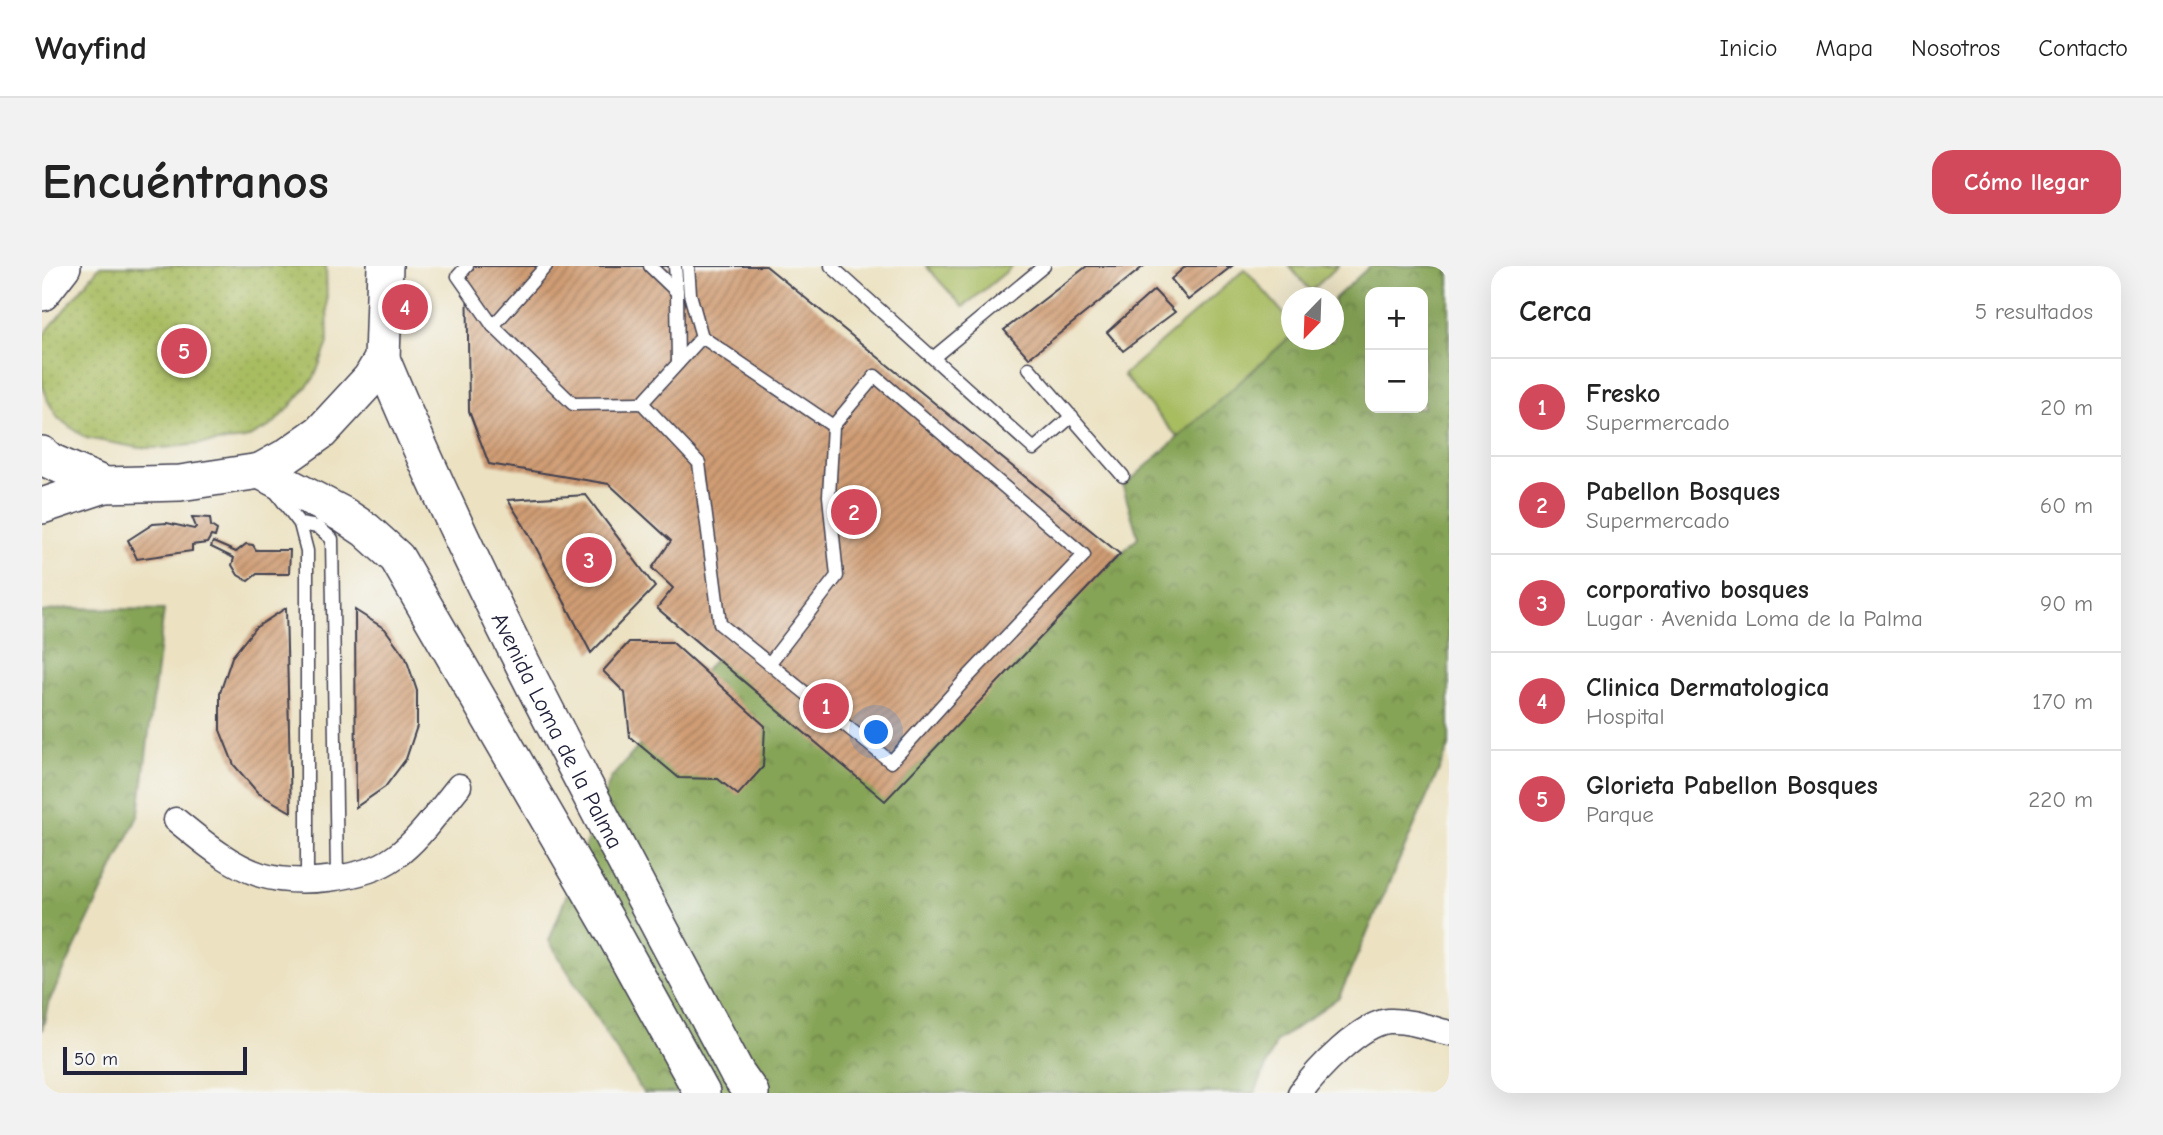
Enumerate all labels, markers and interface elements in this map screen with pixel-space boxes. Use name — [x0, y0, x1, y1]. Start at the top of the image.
text: Wayfind — [35, 29, 147, 67]
text: Inicio — [1720, 34, 1777, 62]
text: Mapa — [1815, 34, 1873, 62]
text: Nosotros — [1911, 34, 2000, 62]
text: Contacto — [2038, 34, 2128, 62]
button: Cómo llegar — [1932, 150, 2121, 214]
text: Encuéntranos — [42, 154, 329, 210]
pin: 4 — [382, 281, 428, 333]
north arrow — [1281, 287, 1344, 350]
map controls — [1365, 287, 1428, 413]
button: + — [1365, 287, 1428, 350]
text: Cerca — [1519, 294, 1592, 329]
text: 5 resultados — [1975, 298, 2093, 325]
pin: 5 — [161, 325, 207, 377]
button: − — [1365, 350, 1428, 413]
text: Fresko — [1586, 379, 1660, 409]
text: 1 — [1537, 394, 1547, 421]
text: 20 m — [2040, 394, 2093, 421]
text: Supermercado — [1586, 409, 1730, 436]
text: Pabellon Bosques — [1586, 477, 1780, 507]
pin: 2 — [831, 486, 877, 538]
text: 2 — [1536, 492, 1548, 519]
text: 60 m — [2040, 492, 2093, 519]
text: Supermercado — [1586, 507, 1730, 534]
pin: 3 — [566, 534, 612, 586]
text: corporativo bosques — [1586, 575, 1809, 605]
text: 3 — [1536, 590, 1548, 617]
text: 90 m — [2040, 590, 2093, 617]
text: Lugar · Avenida Loma de la Palma — [1586, 605, 1923, 632]
street label: Avenida Loma de la Palma — [486, 608, 629, 853]
text: Clinica Dermatologica — [1586, 673, 1829, 703]
pin: 1 — [803, 680, 849, 732]
text: 4 — [1537, 688, 1547, 715]
text: 170 m — [2032, 688, 2093, 715]
text: Hospital — [1586, 703, 1664, 730]
your location — [859, 715, 893, 749]
text: Glorieta Pabellon Bosques — [1586, 771, 1878, 801]
text: 5 — [1536, 786, 1548, 813]
text: 220 m — [2028, 786, 2093, 813]
text: Parque — [1586, 801, 1654, 828]
scale bar — [63, 1044, 247, 1076]
text: 50 m — [74, 1048, 118, 1070]

